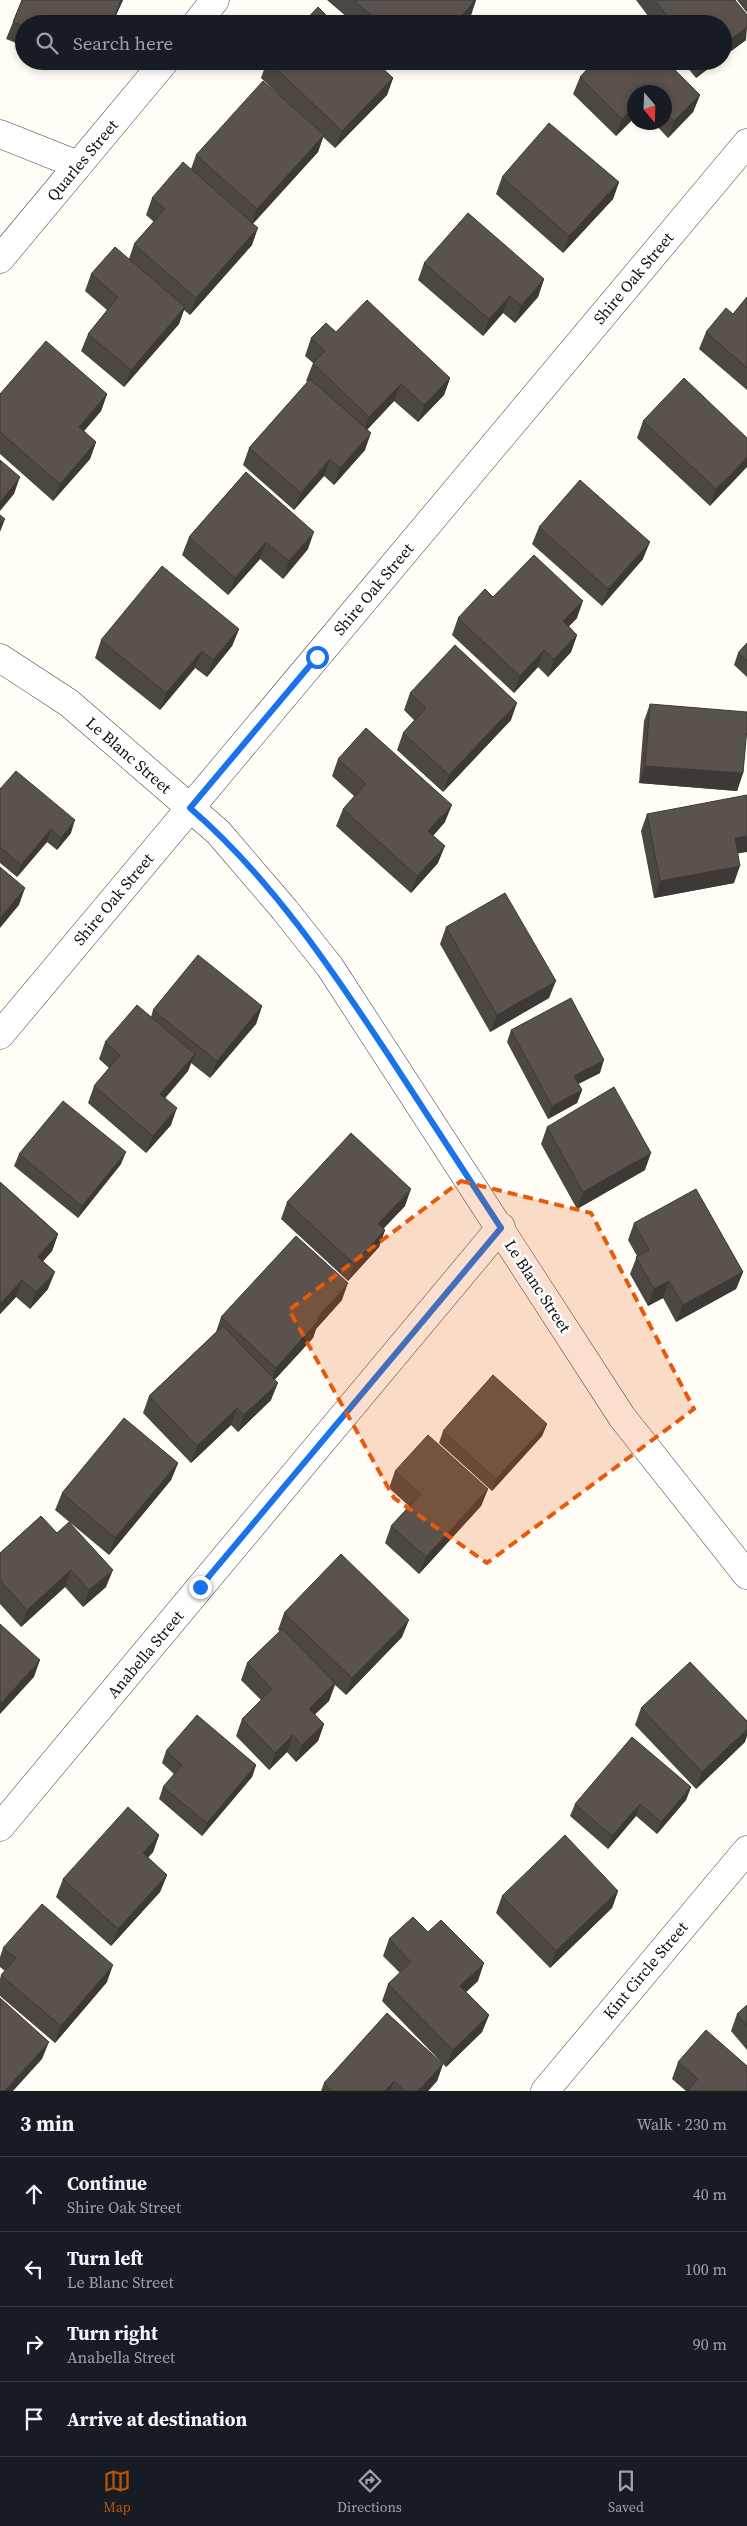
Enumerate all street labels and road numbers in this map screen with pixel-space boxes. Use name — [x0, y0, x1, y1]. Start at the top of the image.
street label: Quarles Street — [41, 114, 123, 205]
street label: Shire Oak Street — [588, 227, 679, 329]
street label: Shire Oak Street — [328, 538, 419, 640]
street label: Le Blanc Street — [82, 712, 177, 799]
street label: Shire Oak Street — [68, 848, 159, 950]
street label: Le Blanc Street — [500, 1235, 577, 1337]
street label: Anabella Street — [102, 1605, 189, 1703]
street label: Kint Circle Street — [598, 1916, 693, 2023]

